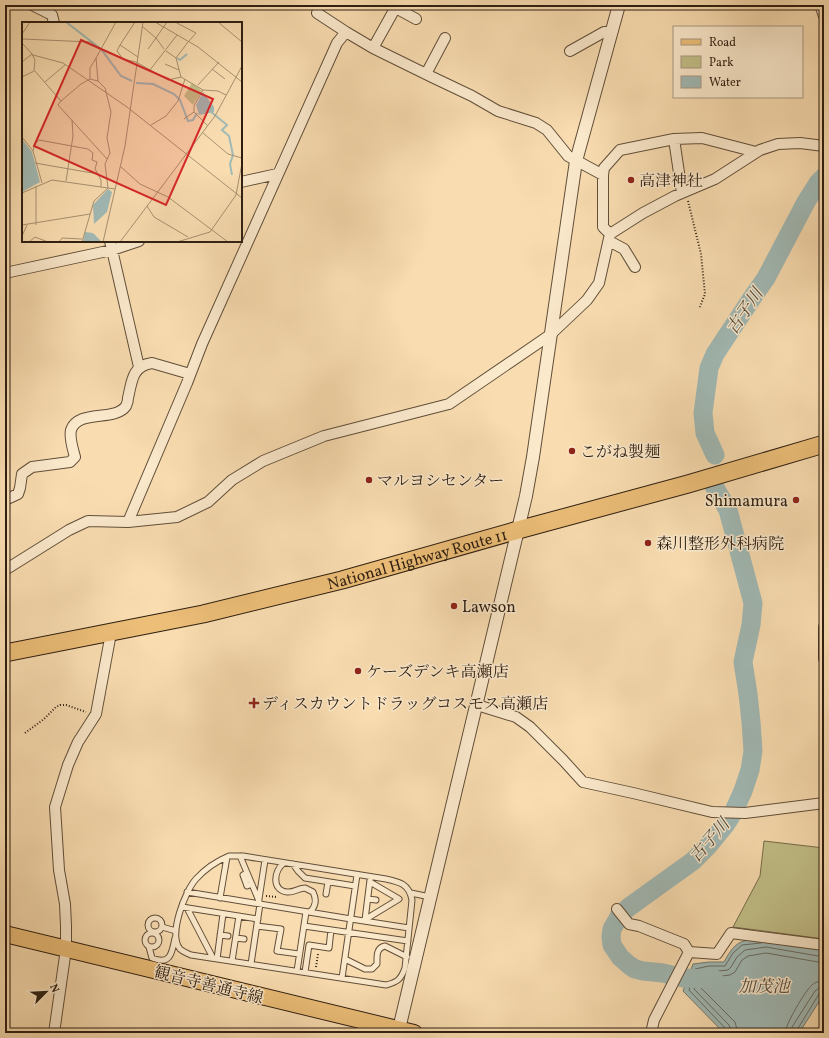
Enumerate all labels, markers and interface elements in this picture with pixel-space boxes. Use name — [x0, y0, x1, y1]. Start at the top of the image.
inset map — [22, 22, 242, 242]
legend — [673, 26, 803, 98]
text: Road — [709, 35, 736, 51]
text: Park — [709, 55, 734, 71]
text: Water — [709, 75, 741, 91]
place label: 高津神社 — [639, 171, 703, 193]
marker: 高津神社 — [626, 175, 636, 185]
water label: 古子川 — [721, 283, 770, 339]
place label: こがね製麺 — [580, 442, 660, 464]
marker: こがね製麺 — [567, 446, 577, 456]
place label: マルヨシセンター — [377, 471, 504, 493]
marker: マルヨシセンター — [364, 475, 374, 485]
place label: Shimamura — [705, 491, 788, 513]
marker: Shimamura — [791, 495, 801, 505]
street label: National Highway Route 11 — [325, 525, 510, 596]
place label: 森川整形外科病院 — [656, 534, 784, 556]
marker: 森川整形外科病院 — [643, 538, 653, 548]
place label: Lawson — [462, 597, 516, 619]
marker: Lawson — [449, 601, 459, 611]
place label: ケーズデンキ高瀬店 — [366, 662, 509, 684]
marker: ケーズデンキ高瀬店 — [353, 666, 363, 676]
place label: ディスカウントドラッグコスモス高瀬店 — [262, 694, 548, 716]
marker: ディスカウントドラッグコスモス高瀬店 — [249, 698, 259, 708]
water label: 古子川 — [685, 813, 737, 868]
street label: 観音寺善通寺線 — [152, 962, 266, 1010]
north arrow — [26, 972, 66, 1012]
water label: 加茂池 — [739, 976, 791, 999]
text: N — [45, 982, 62, 995]

